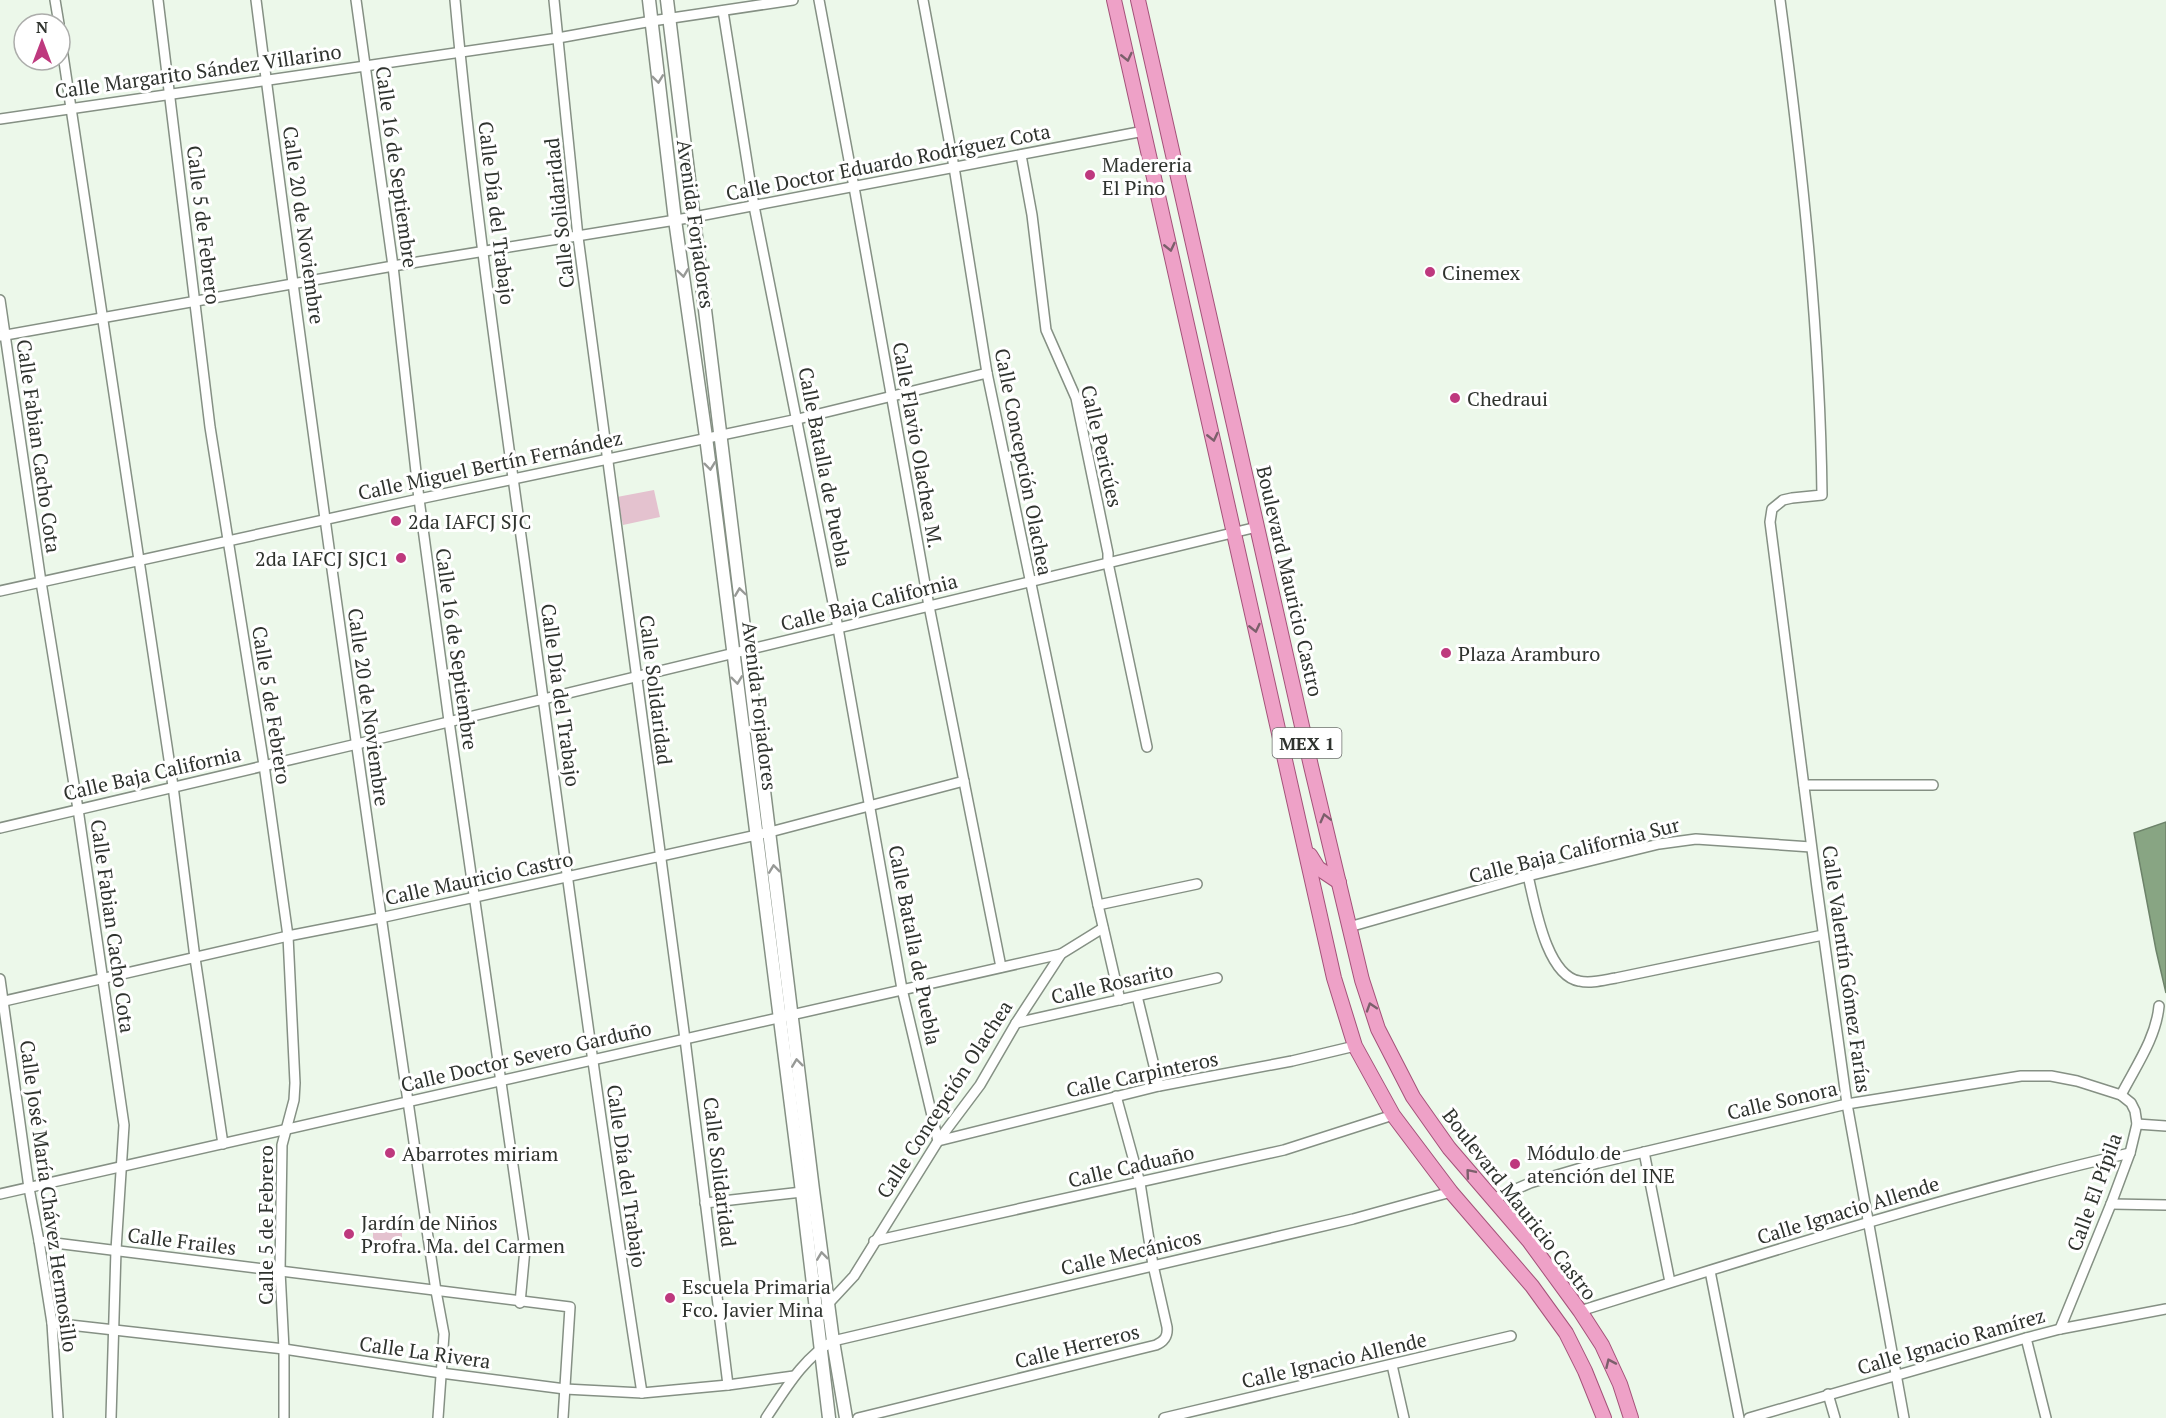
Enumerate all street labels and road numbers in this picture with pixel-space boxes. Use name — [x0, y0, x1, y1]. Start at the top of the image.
street label: Calle Margarito Sández Villarino — [53, 38, 343, 104]
street label: Calle 16 de Septiembre — [369, 64, 425, 270]
street label: Calle Doctor Eduardo Rodríguez Cota — [723, 117, 1053, 207]
street label: Calle Día del Trabajo — [472, 120, 522, 306]
street label: Calle 20 de Noviembre — [277, 124, 331, 326]
street label: Calle Solidaridad — [538, 137, 580, 289]
street label: Avenida Forjadores — [671, 138, 721, 310]
street label: Calle 5 de Febrero — [181, 144, 227, 306]
street label: Calle Fabian Cacho Cota — [11, 337, 67, 555]
street label: Calle Flavio Olachea M. — [887, 340, 949, 550]
street label: Calle Concepción Olachea — [989, 346, 1059, 578]
street label: Calle Batalla de Puebla — [792, 365, 858, 569]
street label: Calle Pericúes — [1075, 382, 1129, 510]
street label: Calle Miguel Bertín Fernández — [355, 424, 625, 506]
street label: Boulevard Mauricio Castro — [1250, 463, 1330, 699]
street label: Calle 16 de Septiembre — [429, 546, 485, 752]
street label: Calle Baja California — [778, 567, 960, 637]
street label: Calle Día del Trabajo — [535, 602, 587, 788]
street label: Calle 20 de Noviembre — [342, 606, 396, 808]
street label: Calle Solidaridad — [633, 613, 679, 767]
street label: Avenida Forjadores — [736, 620, 784, 792]
street label: Calle 5 de Febrero — [246, 624, 298, 786]
road number: MEX 1 — [1272, 728, 1342, 758]
street label: Calle Baja California — [61, 739, 243, 807]
street label: Calle Baja California Sur — [1466, 811, 1682, 889]
street label: Calle Fabian Cacho Cota — [85, 817, 141, 1035]
street label: Calle Batalla de Puebla — [882, 843, 948, 1047]
street label: Calle Valentín Gómez Farías — [1816, 844, 1878, 1094]
street label: Calle Mauricio Castro — [382, 845, 576, 911]
street label: Calle Rosarito — [1048, 956, 1176, 1010]
street label: Calle Concepción Olachea — [870, 995, 1018, 1203]
street label: Calle Doctor Severo Garduño — [398, 1014, 654, 1098]
street label: Calle José María Chávez Hermosillo — [14, 1038, 84, 1354]
street label: Calle Carpinteros — [1064, 1045, 1220, 1103]
street label: Calle Sonora — [1724, 1074, 1840, 1126]
street label: Calle Día del Trabajo — [601, 1083, 653, 1269]
street label: Calle Solidaridad — [697, 1095, 743, 1249]
street label: Boulevard Mauricio Castro — [1437, 1103, 1603, 1305]
street label: Calle El Pípila — [2060, 1129, 2128, 1255]
street label: Calle Caduaño — [1065, 1138, 1197, 1194]
street label: Calle 5 de Febrero — [252, 1145, 279, 1305]
street label: Calle Ignacio Allende — [1754, 1169, 1942, 1251]
street label: Calle Frailes — [126, 1221, 238, 1261]
street label: Calle Mecánicos — [1058, 1223, 1204, 1281]
street label: Calle Ignacio Ramírez — [1854, 1301, 2048, 1381]
street label: Calle Herreros — [1012, 1317, 1142, 1375]
street label: Calle Ignacio Allende — [1239, 1326, 1429, 1394]
street label: Calle La Rivera — [358, 1329, 492, 1375]

